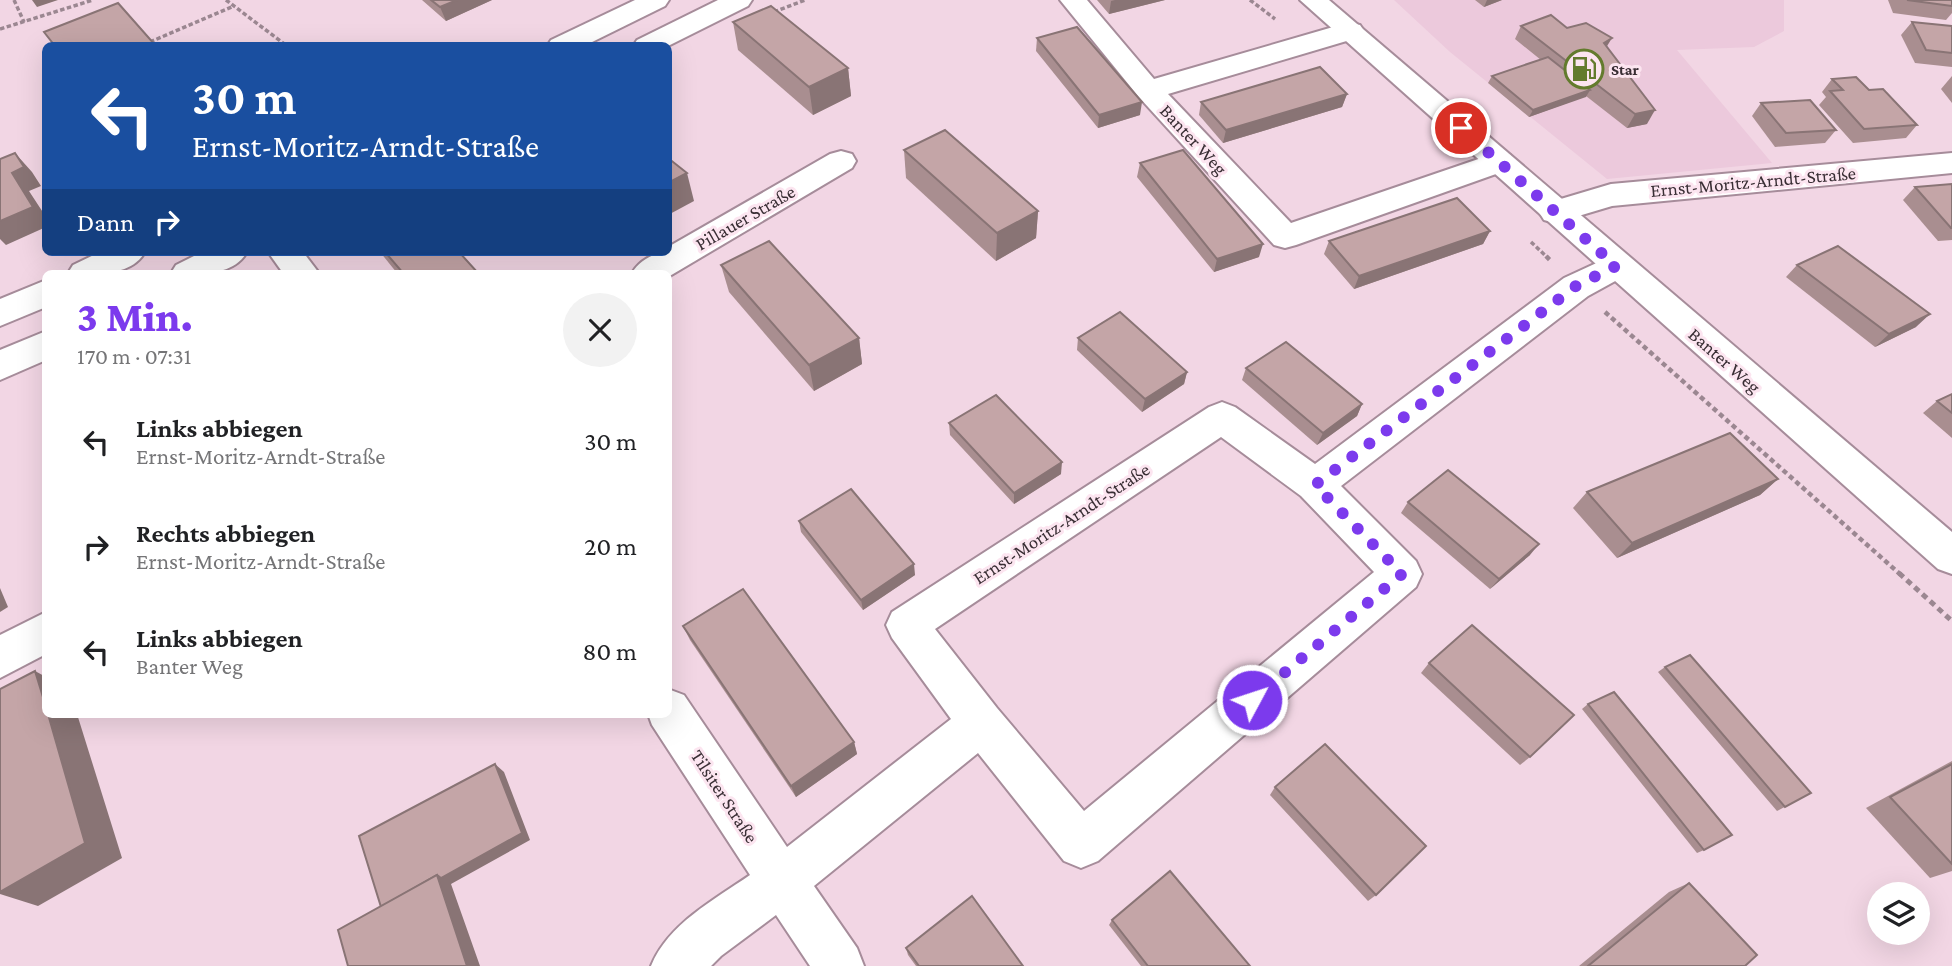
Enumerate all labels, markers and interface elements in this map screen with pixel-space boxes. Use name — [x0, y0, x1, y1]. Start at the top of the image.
fuel station icon: Star — [1563, 48, 1605, 90]
place label: Star — [1611, 61, 1639, 78]
icon: left — [77, 70, 168, 161]
text: 30 m — [192, 70, 297, 125]
pin — [1431, 98, 1491, 158]
street label: Banter Weg — [1156, 100, 1231, 179]
icon: arrive — [1442, 109, 1480, 147]
text: Ernst-Moritz-Arndt-Straße — [192, 128, 539, 164]
street label: Ernst-Moritz-Arndt-Straße — [1650, 162, 1857, 201]
street label: Pillauer Straße — [692, 181, 799, 254]
icon: right — [148, 203, 186, 241]
text: Dann — [77, 208, 134, 237]
text: 3 Min. — [77, 293, 193, 340]
button: close — [563, 293, 637, 367]
street label: Banter Weg — [1684, 323, 1765, 397]
text: 170 m · 07:31 — [77, 343, 191, 369]
text: Links abbiegen — [136, 414, 303, 443]
icon: left — [77, 423, 115, 461]
text: 30 m — [584, 427, 637, 456]
text: Ernst-Moritz-Arndt-Straße — [136, 443, 385, 469]
street label: Ernst-Moritz-Arndt-Straße — [969, 459, 1153, 588]
text: Rechts abbiegen — [136, 519, 315, 548]
icon: right — [77, 528, 115, 566]
text: 20 m — [584, 532, 637, 561]
text: Ernst-Moritz-Arndt-Straße — [136, 548, 385, 574]
text: Links abbiegen — [136, 624, 303, 653]
icon: left — [77, 633, 115, 671]
text: 80 m — [583, 637, 637, 666]
text: Banter Weg — [136, 653, 243, 679]
position arrow — [1215, 663, 1289, 737]
street label: Tilsiter Straße — [687, 746, 762, 847]
map controls — [1867, 882, 1930, 945]
button: layers — [1867, 882, 1930, 945]

